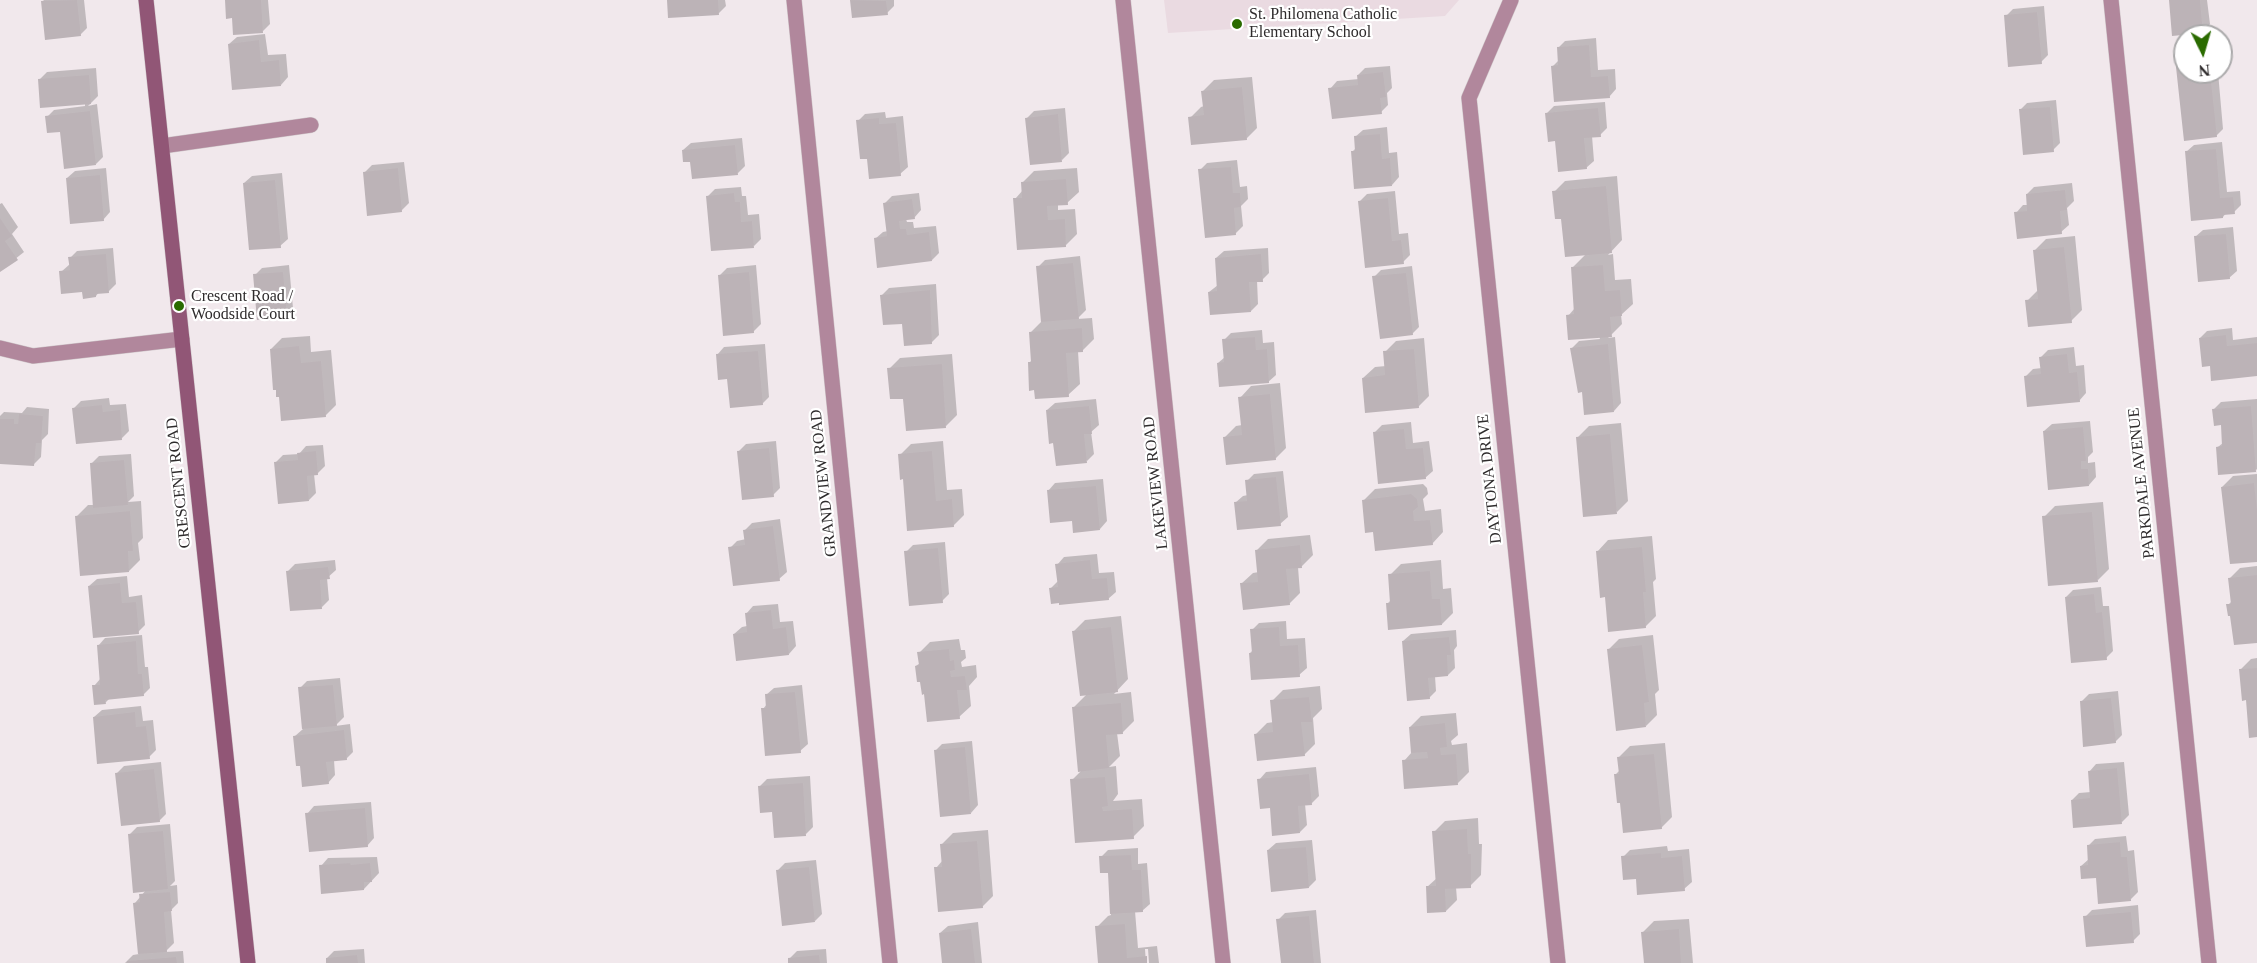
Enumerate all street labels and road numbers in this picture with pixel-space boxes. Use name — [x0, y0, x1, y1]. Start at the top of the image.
street label: PARKDALE AVENUE — [2125, 407, 2159, 559]
street label: GRANDVIEW ROAD — [807, 408, 841, 558]
street label: DAYTONA DRIVE — [1474, 413, 1506, 545]
street label: LAKEVIEW ROAD — [1139, 415, 1173, 551]
street label: CRESCENT ROAD — [163, 417, 195, 549]

